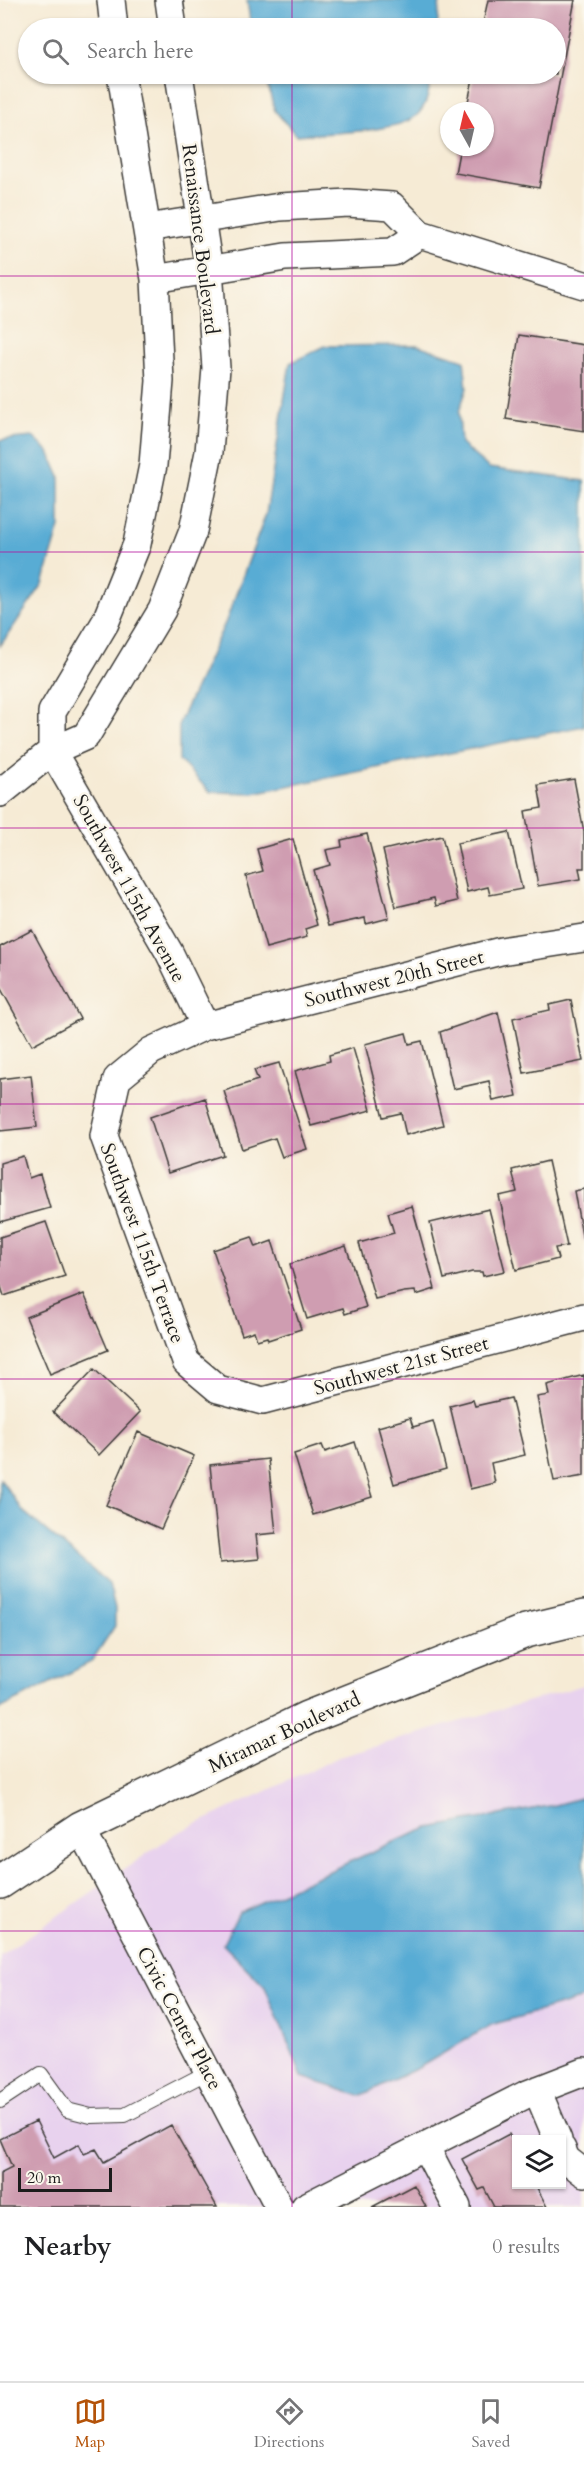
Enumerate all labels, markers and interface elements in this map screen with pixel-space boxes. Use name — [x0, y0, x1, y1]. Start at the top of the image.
search box — [18, 18, 566, 84]
icon: search — [39, 35, 72, 68]
text: Search here — [87, 36, 194, 66]
north arrow — [440, 102, 494, 156]
street label: Renaissance Boulevard — [175, 142, 226, 336]
street label: Southwest 115th Avenue — [67, 789, 192, 987]
street label: Southwest 20th Street — [302, 943, 487, 1014]
street label: Southwest 115th Terrace — [94, 1139, 191, 1347]
street label: Southwest 21st Street — [311, 1329, 492, 1402]
street label: Miramar Boulevard — [204, 1685, 365, 1780]
street label: Civic Center Place — [130, 1942, 229, 2095]
map controls — [512, 2135, 566, 2189]
button: layers — [512, 2135, 566, 2189]
scale bar — [18, 2165, 112, 2192]
text: 20 m — [27, 2167, 61, 2189]
text: Nearby — [24, 2229, 112, 2264]
text: 0 results — [492, 2233, 560, 2260]
tab: Map — [74, 2395, 107, 2453]
tab: Directions — [254, 2395, 324, 2453]
tab: Saved — [472, 2395, 510, 2453]

